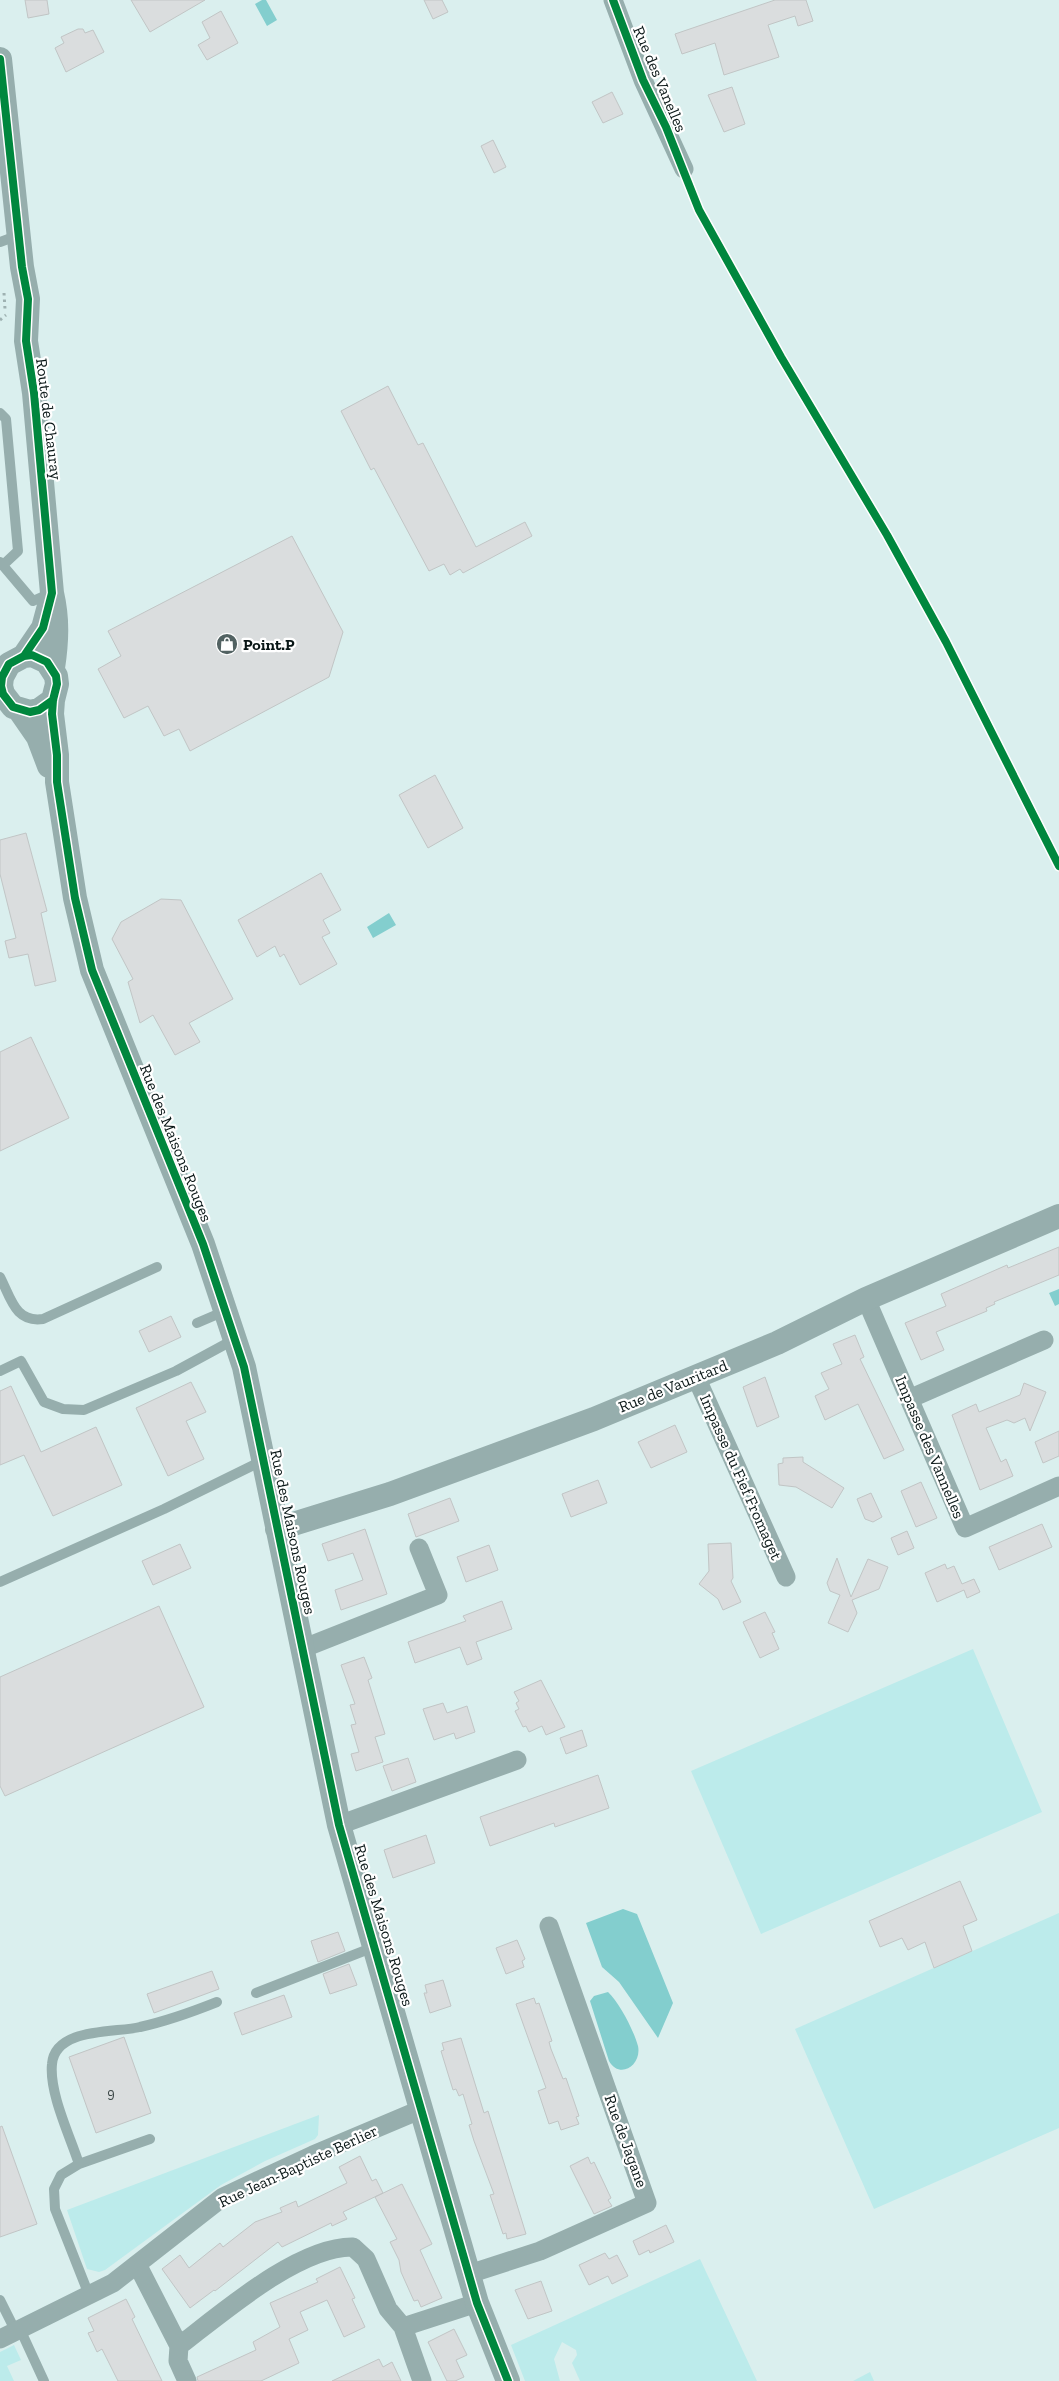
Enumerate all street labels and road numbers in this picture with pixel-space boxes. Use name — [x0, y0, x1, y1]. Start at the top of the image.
street label: Rue des Vanelles — [629, 23, 691, 135]
street label: Route de Chauray — [32, 357, 66, 482]
street label: Rue des Maisons Rouges — [136, 1061, 216, 1225]
street label: Rue de Vauritard — [616, 1355, 730, 1417]
street label: Impasse des Vannelles — [891, 1373, 969, 1521]
street label: Impasse du Fief Fromaget — [696, 1391, 786, 1563]
street label: Rue des Maisons Rouges — [266, 1448, 320, 1616]
street label: Rue des Maisons Rouges — [350, 1842, 418, 2008]
street label: Rue de Jagane — [600, 2092, 652, 2190]
street label: Rue Jean-Baptiste Berlier — [215, 2121, 381, 2211]

